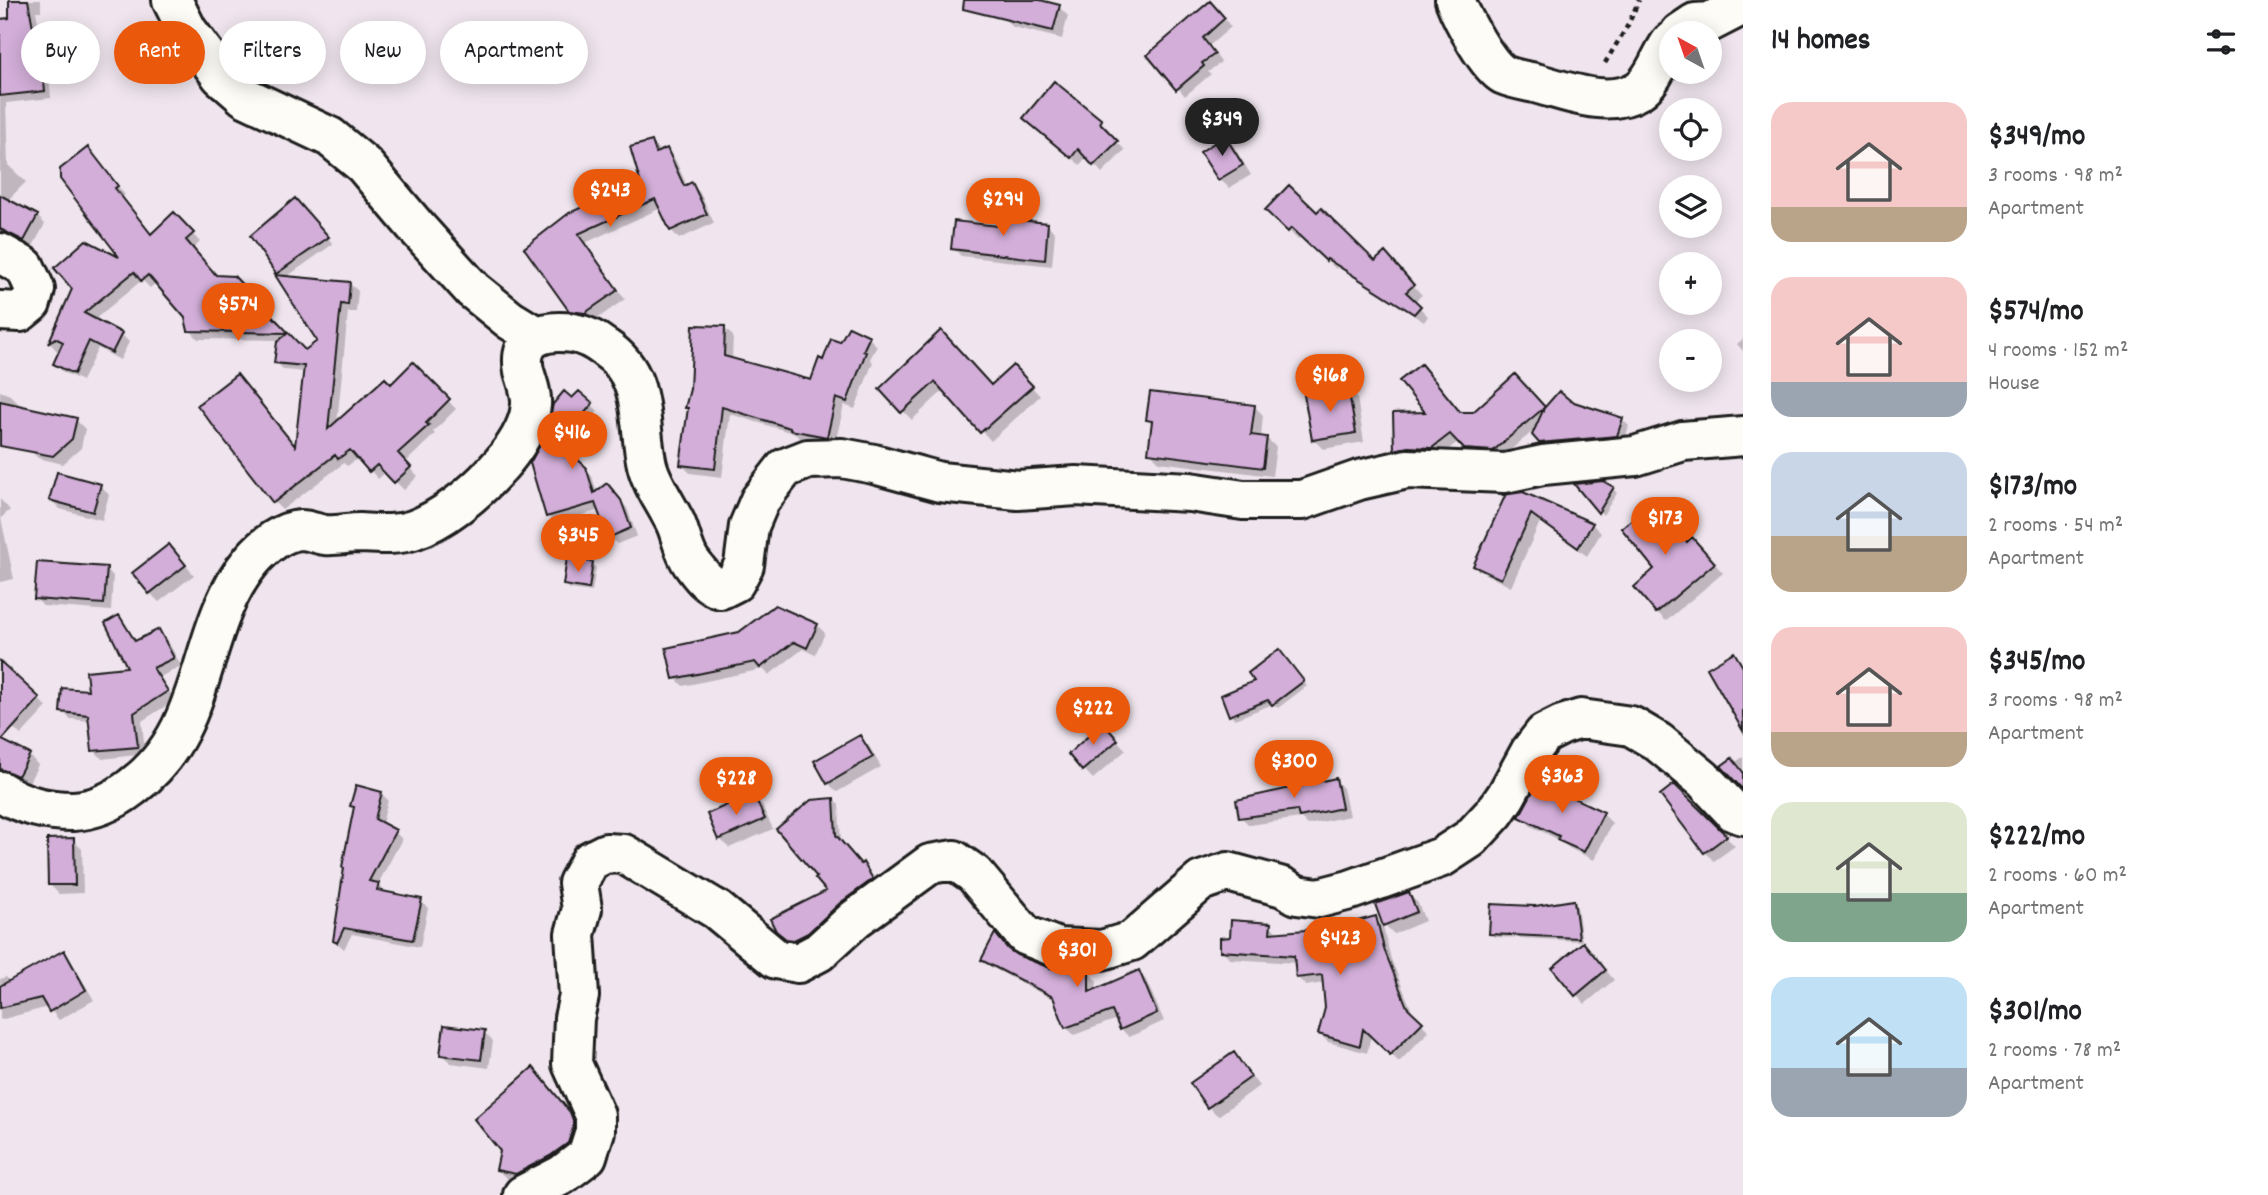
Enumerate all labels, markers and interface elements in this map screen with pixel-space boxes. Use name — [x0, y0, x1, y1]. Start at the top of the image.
chip: Buy — [21, 21, 100, 84]
chip: Rent — [114, 21, 205, 84]
chip: Filters — [219, 21, 326, 84]
chip: New — [340, 21, 426, 84]
chip: Apartment — [440, 21, 588, 84]
north arrow — [1659, 21, 1722, 84]
map controls — [1659, 21, 1722, 392]
text: 14 homes — [1771, 21, 1870, 64]
icon: filters — [2202, 23, 2240, 61]
button: locate — [1659, 98, 1722, 161]
pin: $349 — [1181, 99, 1263, 158]
text: $349 — [1201, 104, 1243, 137]
text: $349/mo — [1988, 117, 2085, 160]
icon: home — [1827, 130, 1911, 214]
text: 3 rooms · 98 m² — [1988, 160, 2123, 193]
pin: $243 — [569, 170, 651, 229]
text: $243 — [589, 175, 631, 208]
button: layers — [1659, 175, 1722, 238]
pin: $294 — [962, 178, 1044, 238]
text: $294 — [982, 184, 1024, 217]
text: Apartment — [1988, 193, 2084, 226]
button: + — [1659, 252, 1722, 315]
pin: $574 — [197, 284, 279, 343]
text: $574 — [218, 289, 258, 322]
text: $574/mo — [1988, 292, 2084, 335]
icon: home — [1827, 305, 1911, 389]
button: − — [1659, 329, 1722, 392]
text: 4 rooms · 152 m² — [1988, 335, 2128, 368]
pin: $168 — [1289, 354, 1371, 414]
text: $168 — [1311, 360, 1349, 393]
text: House — [1988, 368, 2040, 401]
pin: $416 — [531, 412, 613, 471]
text: $416 — [553, 417, 591, 450]
text: $173/mo — [1988, 467, 2077, 510]
icon: home — [1827, 480, 1911, 564]
pin: $173 — [1624, 498, 1706, 557]
text: $173 — [1647, 503, 1683, 536]
text: 2 rooms · 54 m² — [1988, 510, 2123, 543]
pin: $345 — [537, 514, 619, 574]
text: $345 — [557, 520, 599, 553]
text: Apartment — [1988, 543, 2084, 576]
text: $345/mo — [1988, 642, 2085, 685]
icon: home — [1827, 655, 1911, 739]
text: 3 rooms · 98 m² — [1988, 685, 2123, 718]
pin: $222 — [1052, 688, 1134, 747]
text: $222 — [1072, 693, 1114, 726]
text: Apartment — [1988, 718, 2084, 751]
pin: $300 — [1253, 740, 1335, 800]
text: $300 — [1271, 746, 1317, 779]
pin: $363 — [1521, 756, 1603, 815]
pin: $228 — [695, 758, 777, 817]
text: $363 — [1540, 761, 1584, 794]
text: $228 — [716, 763, 757, 796]
text: $222/mo — [1988, 817, 2085, 860]
icon: home — [1827, 830, 1911, 914]
text: 2 rooms · 60 m² — [1988, 860, 2127, 893]
text: Apartment — [1988, 893, 2084, 926]
pin: $423 — [1299, 918, 1381, 977]
text: $423 — [1319, 923, 1361, 956]
pin: $301 — [1036, 930, 1118, 989]
text: $301 — [1057, 935, 1097, 968]
text: $301/mo — [1988, 992, 2082, 1035]
icon: home — [1827, 1005, 1911, 1089]
text: 2 rooms · 78 m² — [1988, 1035, 2121, 1068]
text: Apartment — [1988, 1068, 2084, 1101]

